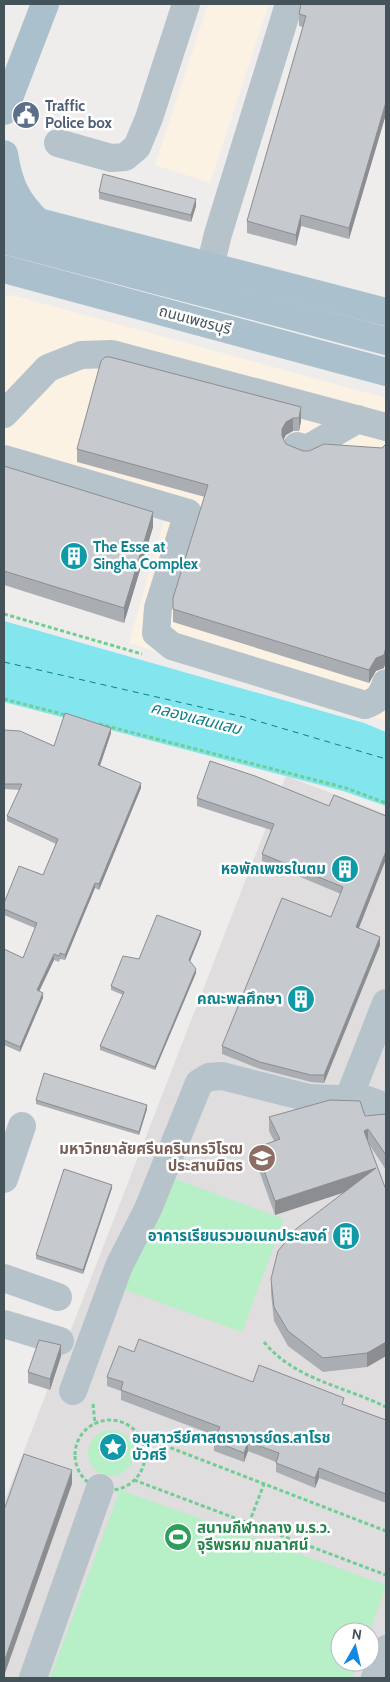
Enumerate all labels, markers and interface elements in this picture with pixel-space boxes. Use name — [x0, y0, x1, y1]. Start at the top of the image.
place label: Traffic Police box — [45, 97, 113, 132]
public building icon: Traffic Police box — [11, 100, 41, 130]
street label: ถนนเพชรบุรี — [157, 302, 233, 338]
place label: The Esse at Singha Complex — [93, 538, 199, 573]
building icon: The Esse at Singha Complex — [59, 541, 89, 571]
water label: คลองแสนแสบ — [149, 698, 244, 739]
building icon: หอพักเพชรในตม — [330, 854, 360, 884]
place label: หอพักเพชรในตม — [221, 860, 326, 878]
building icon: คณะพลศึกษา — [286, 984, 316, 1014]
place label: คณะพลศึกษา — [197, 990, 282, 1008]
place label: มหาวิทยาลัยศรีนครินทรวิโรฒ ประสานมิตร — [59, 1140, 243, 1175]
school or university icon: มหาวิทยาลัยศรีนครินทรวิโรฒ ประสานมิตร — [247, 1143, 277, 1173]
building icon: อาคารเรียนรวมอเนกประสงค์ — [331, 1221, 361, 1251]
place label: อาคารเรียนรวมอเนกประสงค์ — [148, 1227, 327, 1245]
place label: อนุสาวรีย์ศาสตราจารย์ดร.สาโรช บัวศรี — [132, 1429, 331, 1464]
place icon: อนุสาวรีย์ศาสตราจารย์ดร.สาโรช บัวศรี — [98, 1432, 128, 1462]
place label: สนามกีฬากลาง ม.ร.ว. จุรีพรหม กมลาศน์ — [197, 1519, 330, 1554]
sports icon: สนามกีฬากลาง ม.ร.ว. จุรีพรหม กมลาศน์ — [163, 1522, 193, 1552]
north arrow — [330, 1622, 380, 1672]
text: N — [351, 1625, 363, 1644]

